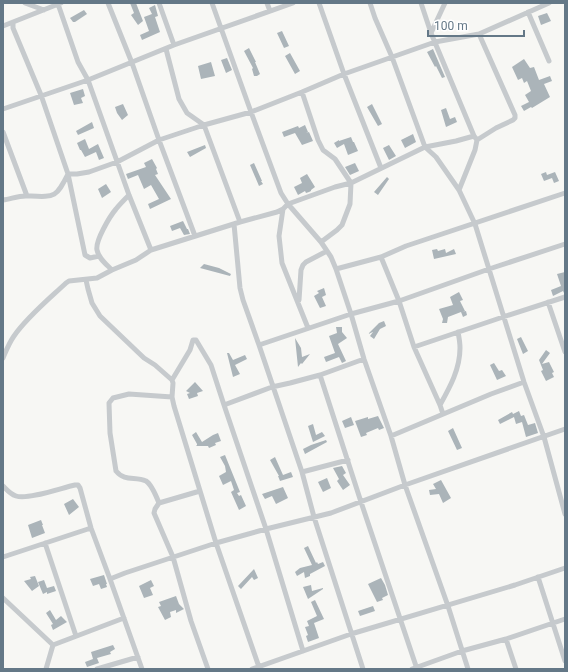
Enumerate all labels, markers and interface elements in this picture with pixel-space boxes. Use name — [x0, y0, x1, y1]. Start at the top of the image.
scale bar — [428, 12, 524, 38]
text: 100 m — [434, 19, 468, 33]

